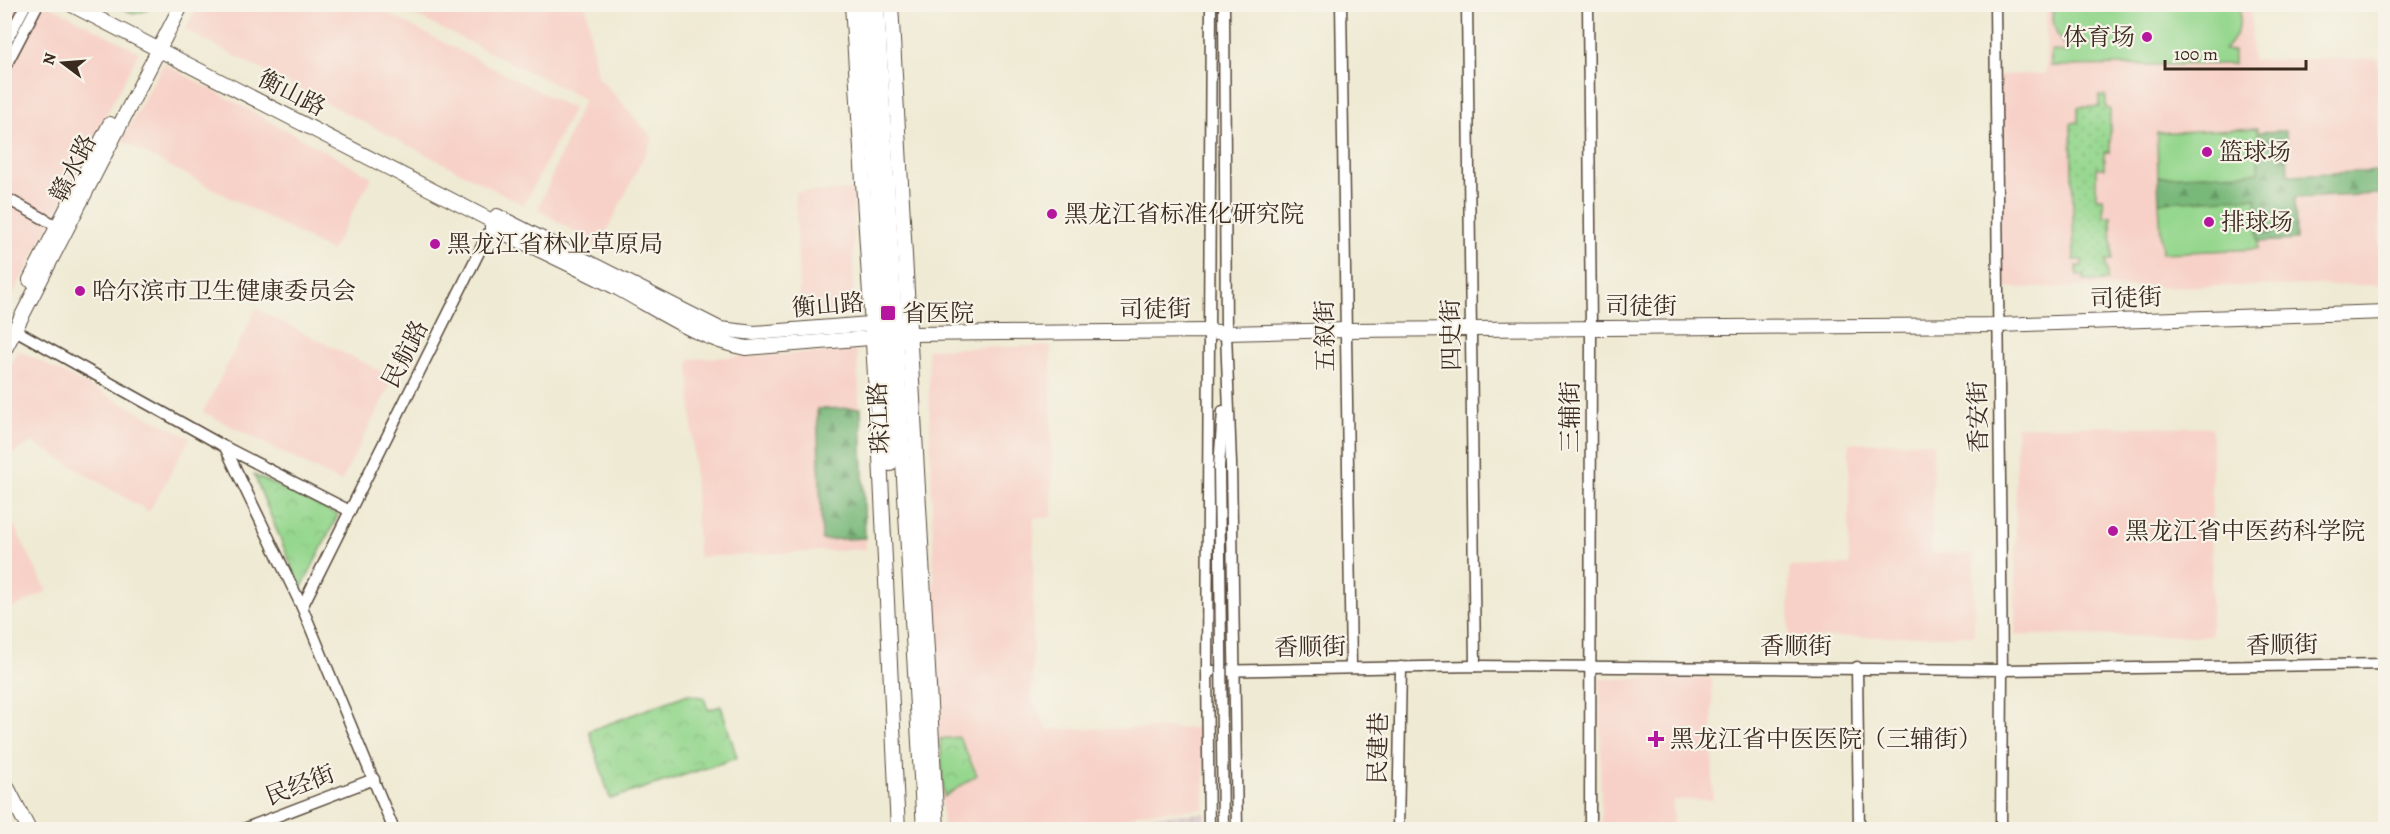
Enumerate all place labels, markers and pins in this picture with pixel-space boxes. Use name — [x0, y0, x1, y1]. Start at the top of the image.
place label: 体育场 — [2063, 21, 2135, 53]
marker: 体育场 — [2140, 30, 2154, 44]
place label: 篮球场 — [2219, 136, 2291, 168]
marker: 篮球场 — [2200, 145, 2214, 159]
place label: 黑龙江省标准化研究院 — [1064, 198, 1304, 230]
place label: 排球场 — [2221, 206, 2293, 238]
marker: 黑龙江省标准化研究院 — [1045, 207, 1059, 221]
marker: 排球场 — [2202, 215, 2216, 229]
place label: 黑龙江省林业草原局 — [447, 228, 663, 260]
marker: 黑龙江省林业草原局 — [428, 237, 442, 251]
place label: 哈尔滨市卫生健康委员会 — [92, 275, 356, 307]
marker: 哈尔滨市卫生健康委员会 — [73, 284, 87, 298]
place label: 省医院 — [902, 297, 974, 329]
marker: 省医院 — [879, 304, 897, 322]
place label: 黑龙江省中医药科学院 — [2125, 515, 2365, 547]
marker: 黑龙江省中医药科学院 — [2106, 524, 2120, 538]
place label: 黑龙江省中医医院（三辅街） — [1670, 723, 1982, 755]
marker: 黑龙江省中医医院（三辅街） — [1647, 730, 1665, 748]

